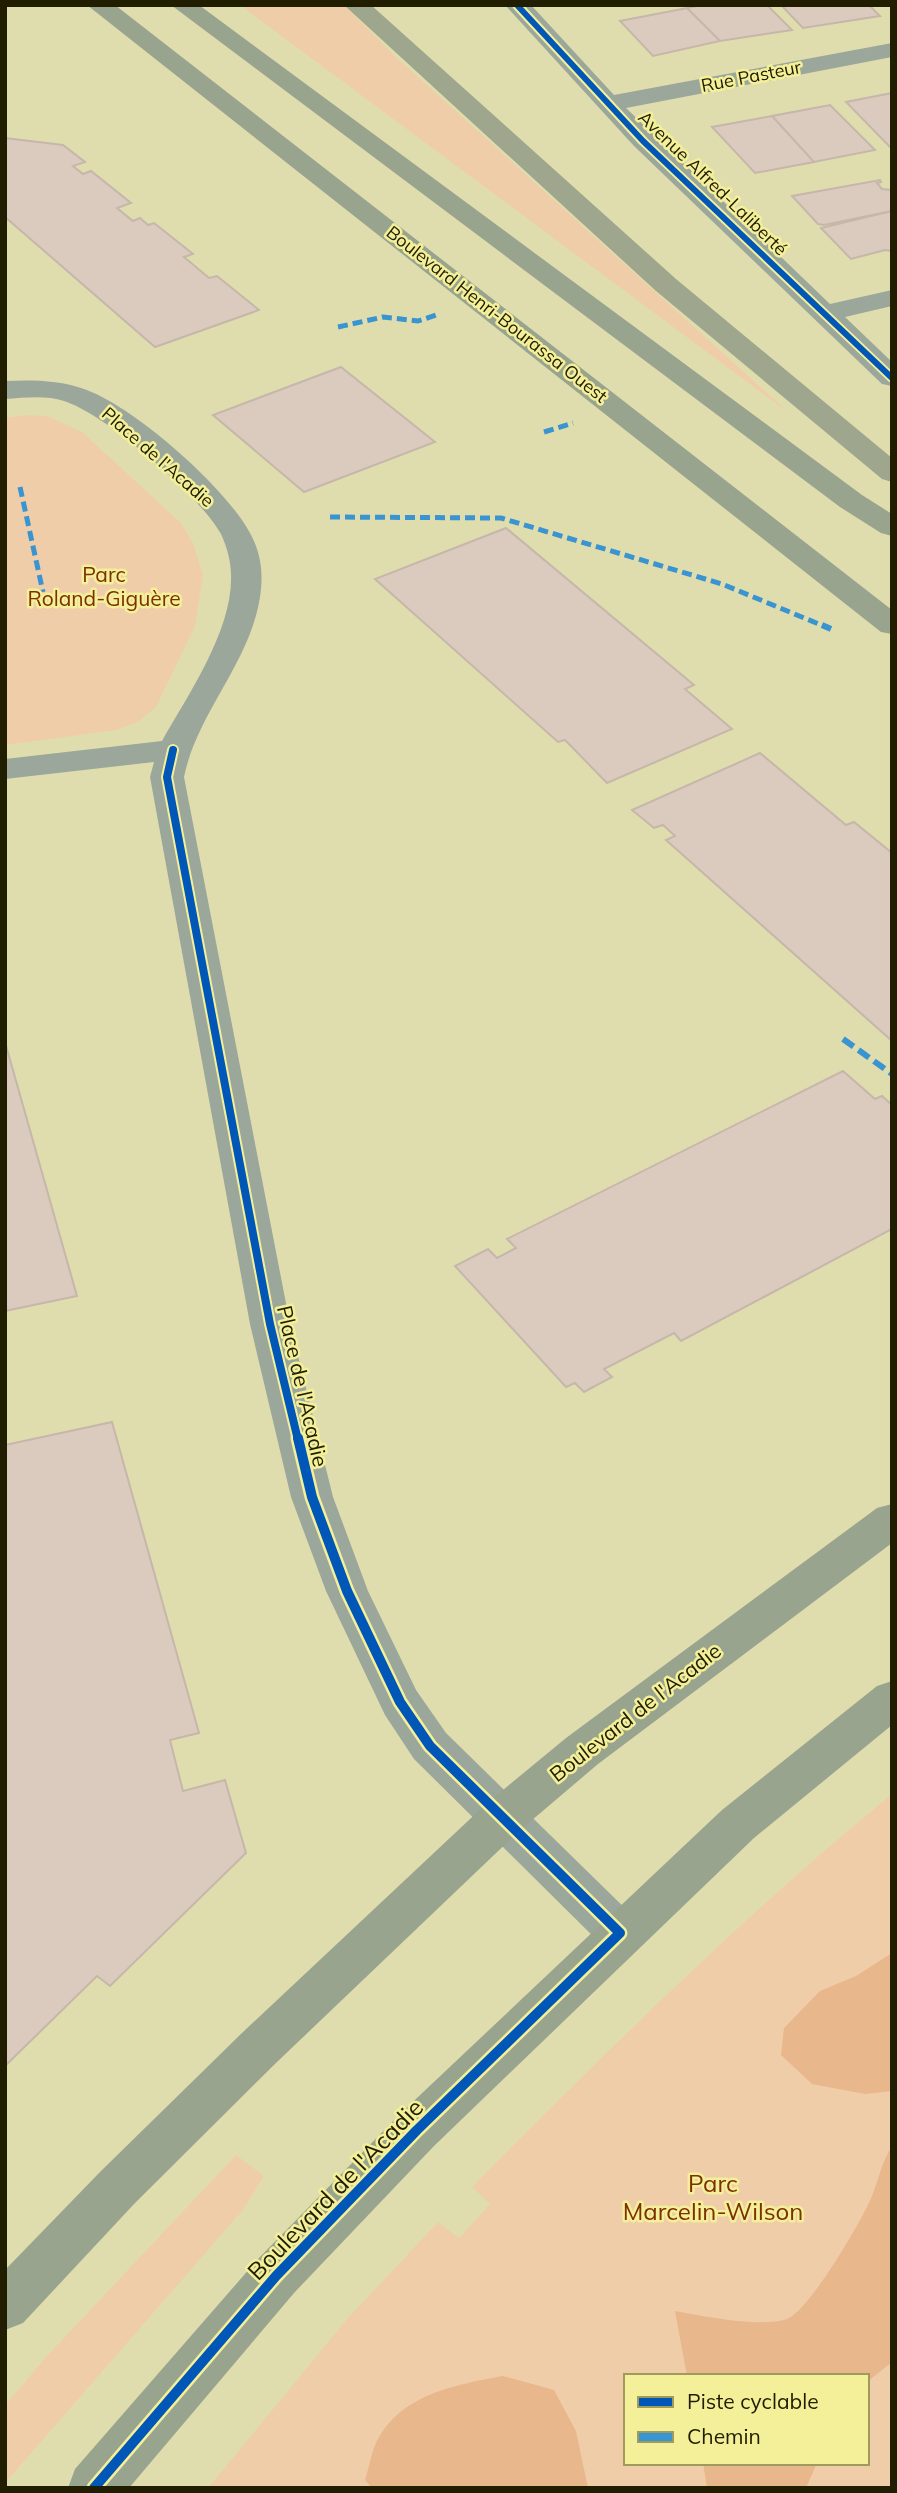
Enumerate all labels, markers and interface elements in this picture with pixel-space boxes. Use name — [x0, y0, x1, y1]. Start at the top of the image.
street label: Rue Pasteur — [699, 55, 803, 97]
street label: Avenue Alfred-Laliberté — [634, 106, 792, 260]
street label: Boulevard Henri-Bourassa Ouest — [382, 220, 612, 408]
street label: Place de l'Acadie — [97, 402, 219, 512]
park label: Parc Roland-Giguère — [27, 561, 181, 611]
street label: Place de l'Acadie — [272, 1303, 334, 1469]
street label: Boulevard de l'Acadie — [544, 1637, 726, 1787]
street label: Boulevard de l'Acadie — [241, 2092, 429, 2286]
park label: Parc Marcelin-Wilson — [623, 2168, 803, 2226]
legend — [624, 2374, 869, 2465]
text: Piste cyclable — [687, 2388, 819, 2414]
text: Chemin — [687, 2423, 761, 2449]

